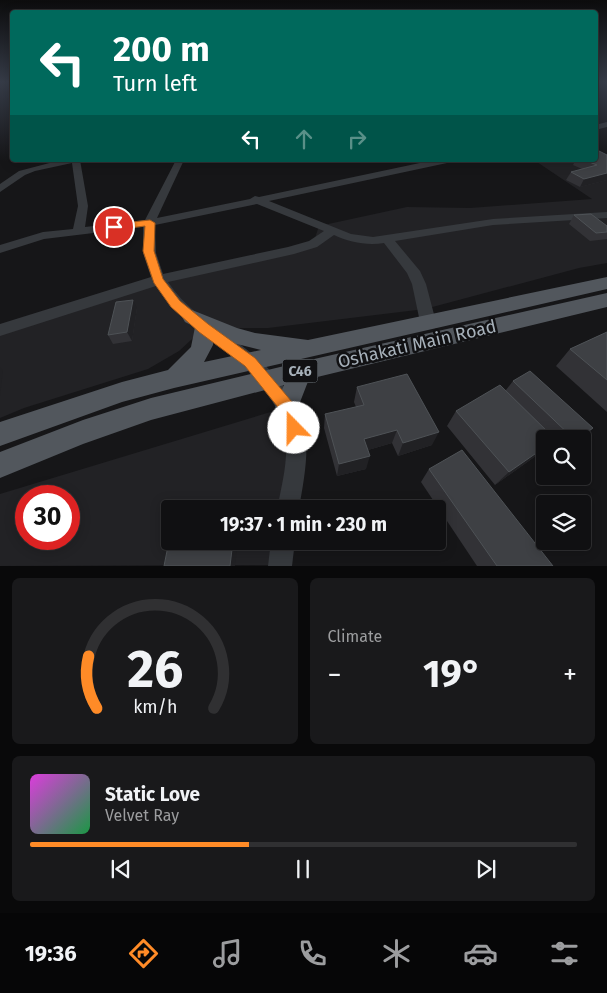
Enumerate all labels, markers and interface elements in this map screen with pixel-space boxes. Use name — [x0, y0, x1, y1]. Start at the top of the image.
text: 200 m — [113, 28, 210, 70]
icon: left — [30, 30, 95, 95]
text: Turn left — [113, 70, 197, 97]
icon: left — [237, 125, 265, 153]
icon: ahead — [290, 125, 318, 153]
icon: right — [343, 125, 371, 153]
pin — [93, 206, 135, 248]
icon: arrive — [100, 213, 128, 241]
street label: Oshakati Main Road — [336, 315, 498, 373]
road number: C46 — [282, 360, 318, 382]
position arrow — [267, 401, 319, 453]
map controls — [536, 430, 591, 550]
button: search — [536, 430, 591, 485]
speed limit sign: 30 — [15, 485, 80, 550]
button: layers — [536, 495, 591, 550]
text: 19:37 · 1 min · 230 m — [220, 513, 387, 536]
text: Climate — [328, 627, 382, 646]
text: 26 — [127, 638, 183, 701]
text: 19° — [423, 651, 482, 697]
text: − — [328, 658, 342, 691]
text: + — [563, 658, 577, 691]
text: km/h — [133, 696, 177, 718]
text: Static Love — [105, 783, 200, 806]
text: Velvet Ray — [105, 806, 179, 825]
icon: previous — [107, 855, 135, 883]
icon: pause — [289, 855, 317, 883]
icon: next — [472, 855, 500, 883]
icon: directions — [126, 936, 161, 971]
icon: music — [210, 936, 245, 971]
icon: phone — [295, 936, 330, 971]
icon: climate — [379, 936, 414, 971]
icon: car — [463, 936, 498, 971]
icon: filters — [547, 936, 582, 971]
text: 19:36 — [25, 940, 77, 967]

